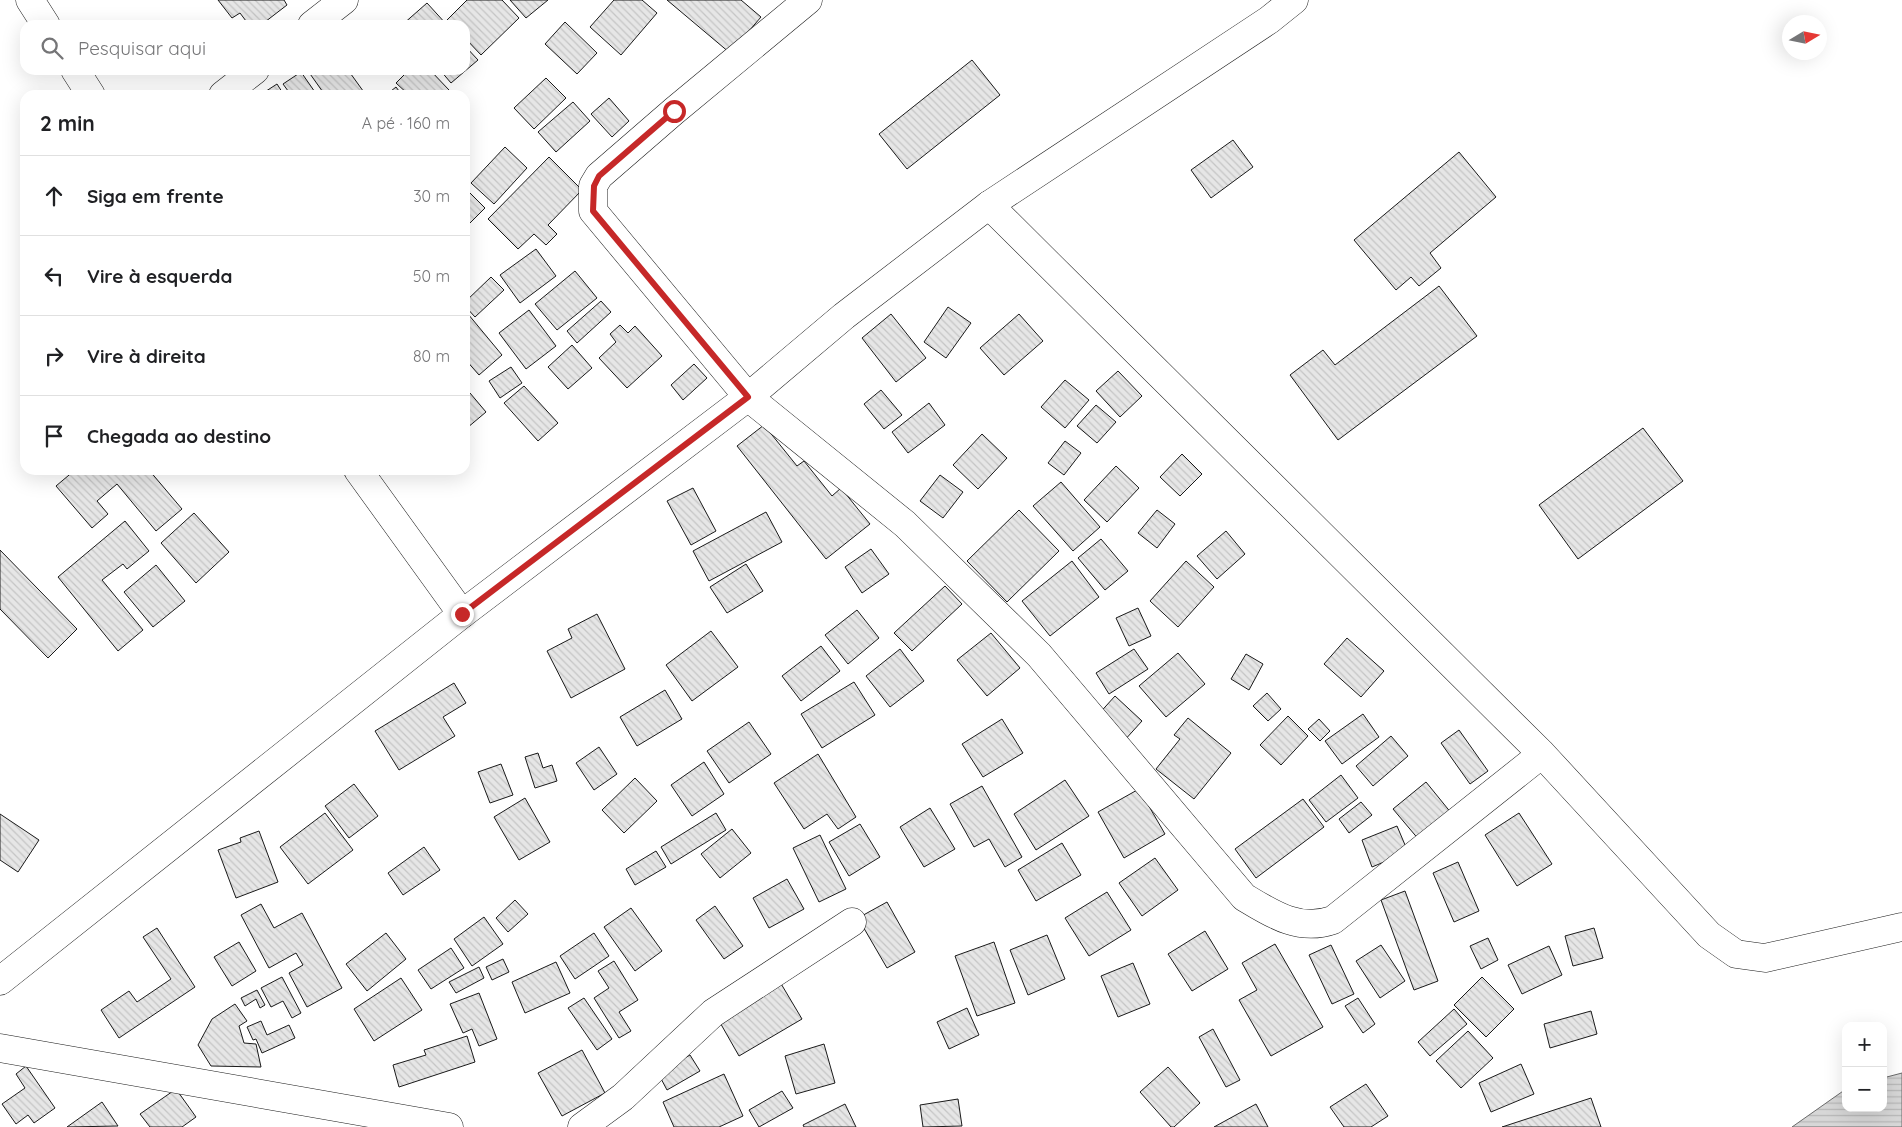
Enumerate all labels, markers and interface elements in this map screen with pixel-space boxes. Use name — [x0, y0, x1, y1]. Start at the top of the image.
north arrow — [1782, 15, 1827, 60]
search box — [20, 20, 470, 75]
icon: search — [38, 34, 66, 62]
text: Pesquisar aqui — [78, 36, 206, 60]
route start — [663, 100, 686, 123]
text: 2 min — [40, 110, 95, 136]
text: A pé · 160 m — [362, 113, 450, 133]
icon: ahead — [40, 182, 68, 210]
text: Siga em frente — [87, 184, 224, 208]
text: 30 m — [413, 186, 450, 206]
icon: left — [40, 262, 68, 290]
text: Vire à esquerda — [87, 264, 232, 288]
text: 50 m — [413, 266, 450, 286]
icon: right — [40, 342, 68, 370]
text: Vire à direita — [87, 344, 206, 368]
text: 80 m — [413, 346, 450, 366]
icon: arrive — [40, 422, 68, 450]
text: Chegada ao destino — [87, 424, 271, 448]
route end — [451, 603, 474, 626]
map controls — [1842, 1022, 1887, 1112]
button: + — [1842, 1022, 1887, 1067]
button: − — [1842, 1067, 1887, 1112]

